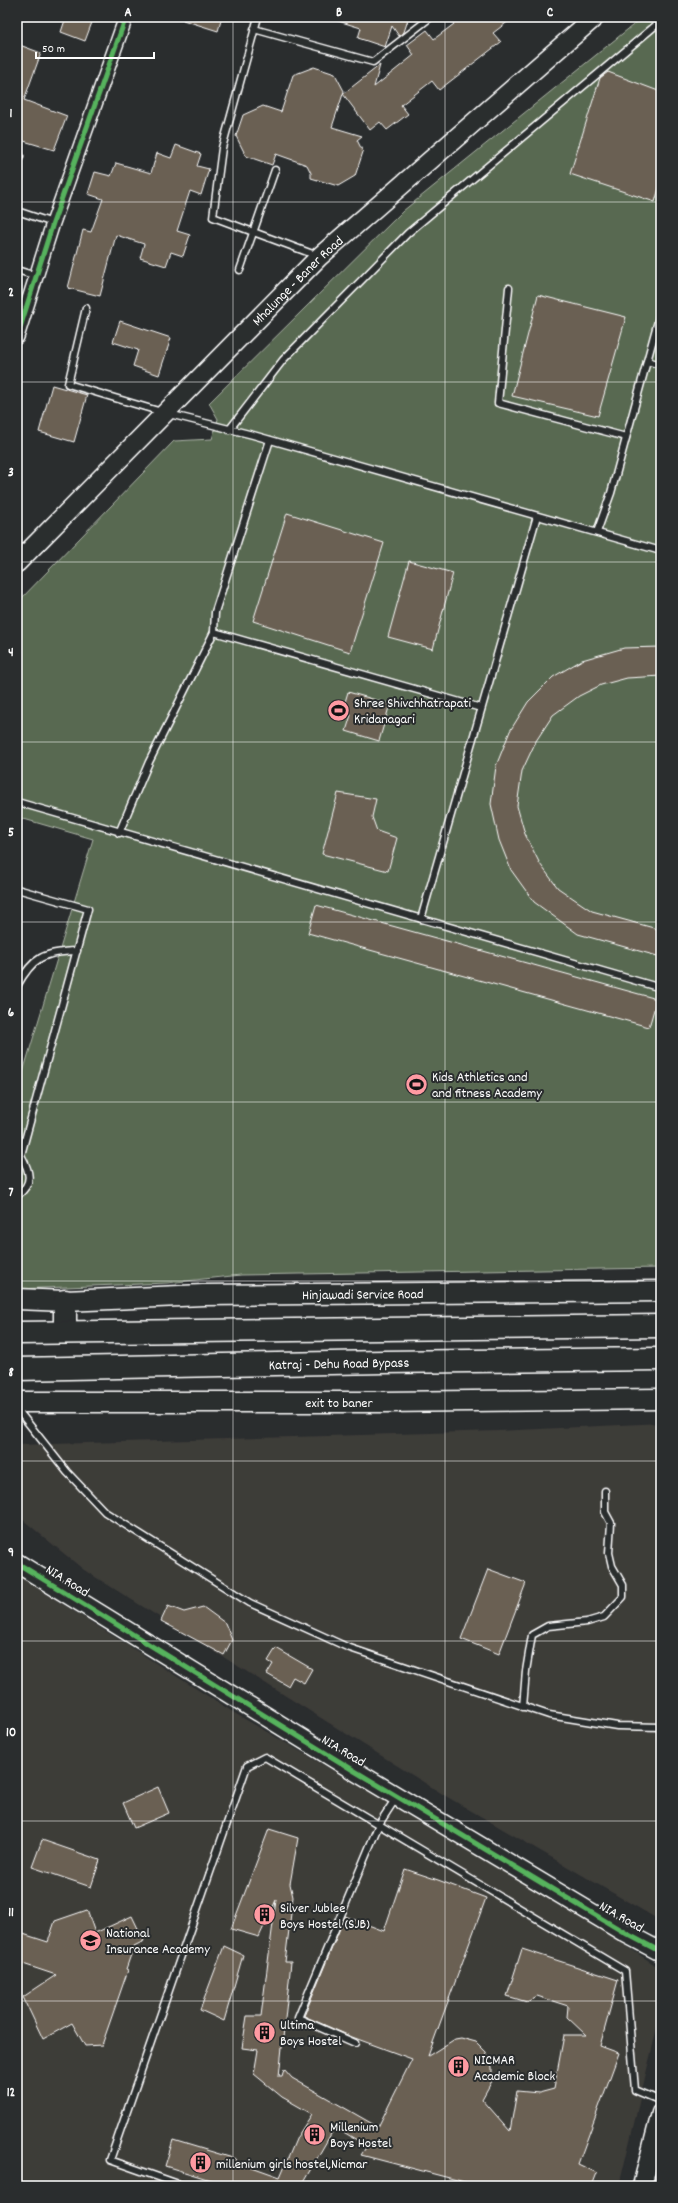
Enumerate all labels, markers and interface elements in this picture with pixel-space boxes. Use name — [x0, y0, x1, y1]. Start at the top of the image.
text: A — [124, 4, 132, 23]
text: B — [336, 4, 342, 23]
text: C — [547, 4, 554, 23]
scale bar — [36, 34, 154, 60]
text: 50 m — [42, 41, 65, 58]
text: 1 — [10, 105, 13, 124]
street label: Mhalunge - Baner Road — [248, 232, 348, 331]
text: 2 — [8, 284, 14, 303]
text: 3 — [8, 464, 14, 483]
text: 4 — [8, 644, 14, 663]
place label: Shree Shivchhatrapati Kridanagari — [354, 694, 471, 730]
sports icon: Shree Shivchhatrapati Kridanagari — [326, 697, 352, 723]
text: 5 — [8, 824, 14, 843]
text: 6 — [8, 1004, 15, 1023]
place label: Kids Athletics and and fitness Academy — [432, 1068, 542, 1104]
sports icon: Kids Athletics and and fitness Academy — [404, 1071, 430, 1097]
text: 7 — [9, 1184, 14, 1203]
street label: Hinjawadi Service Road — [302, 1285, 424, 1306]
street label: Katraj - Dehu Road Bypass — [268, 1354, 409, 1376]
text: 8 — [8, 1364, 14, 1383]
street label: exit to baner — [305, 1394, 374, 1414]
text: 9 — [8, 1544, 14, 1563]
street label: NIA Road — [41, 1560, 93, 1603]
text: 10 — [6, 1724, 16, 1743]
street label: NIA Road — [317, 1731, 369, 1773]
street label: NIA Road — [595, 1897, 647, 1938]
place label: Silver Jublee Boys Hostel (SJB) — [280, 1899, 370, 1935]
building icon: Silver Jublee Boys Hostel (SJB) — [251, 1902, 277, 1928]
text: 11 — [8, 1904, 14, 1923]
place label: National Insurance Academy — [106, 1924, 210, 1960]
school or university icon: National Insurance Academy — [77, 1927, 103, 1953]
place label: Ultima Boys Hostel — [280, 2016, 342, 2052]
building icon: Ultima Boys Hostel — [251, 2019, 277, 2045]
place label: NICMAR Academic Block — [474, 2051, 555, 2087]
building icon: NICMAR Academic Block — [446, 2054, 472, 2080]
text: 12 — [7, 2084, 16, 2103]
place label: Millenium Boys Hostel — [330, 2118, 392, 2154]
building icon: Millenium Boys Hostel — [302, 2121, 328, 2147]
building icon: millenium girls hostel,Nicmar — [188, 2150, 214, 2176]
place label: millenium girls hostel,Nicmar — [216, 2155, 368, 2175]

